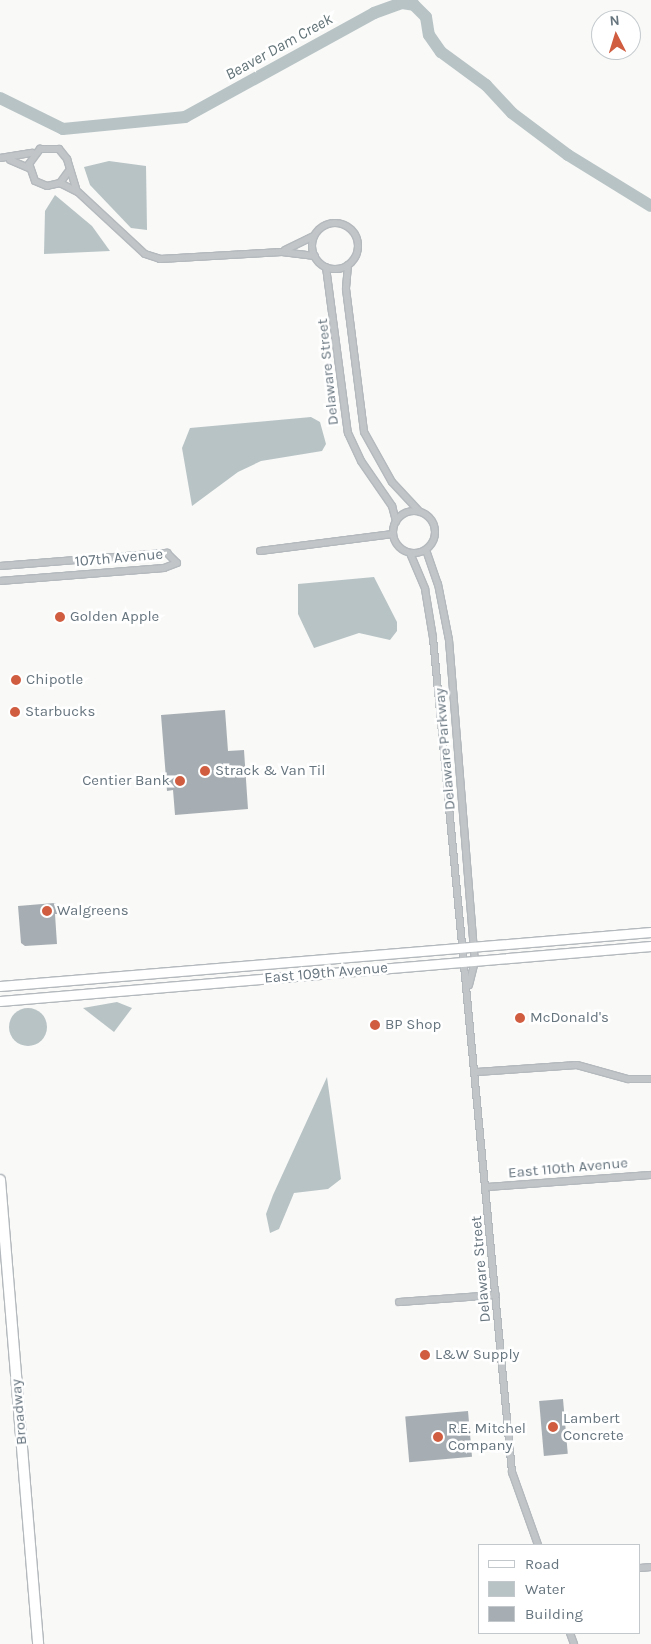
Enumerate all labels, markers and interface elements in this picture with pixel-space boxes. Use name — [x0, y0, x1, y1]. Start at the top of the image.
water label: Beaver Dam Creek — [222, 10, 336, 84]
north arrow — [591, 10, 641, 60]
text: N — [609, 12, 620, 29]
street label: Delaware Street — [313, 318, 343, 426]
street label: 107th Avenue — [74, 545, 164, 571]
place label: Golden Apple — [70, 608, 159, 626]
marker: Golden Apple — [54, 611, 66, 623]
place label: Chipotle — [26, 671, 83, 689]
marker: Chipotle — [10, 674, 22, 686]
street label: Delaware Parkway — [431, 687, 459, 811]
place label: Starbucks — [25, 703, 95, 721]
marker: Starbucks — [9, 706, 21, 718]
place label: Strack & Van Til — [215, 762, 325, 780]
marker: Strack & Van Til — [199, 765, 211, 777]
place label: Centier Bank — [82, 772, 170, 790]
marker: Centier Bank — [174, 775, 186, 787]
place label: Walgreens — [57, 902, 129, 920]
marker: Walgreens — [41, 905, 53, 917]
street label: East 109th Avenue — [263, 959, 389, 987]
place label: McDonald's — [530, 1009, 609, 1027]
marker: McDonald's — [514, 1012, 526, 1024]
place label: BP Shop — [385, 1016, 441, 1034]
marker: BP Shop — [369, 1019, 381, 1031]
street label: East 110th Avenue — [507, 1154, 629, 1182]
street label: Delaware Street — [467, 1215, 495, 1323]
place label: L&W Supply — [435, 1346, 520, 1364]
marker: L&W Supply — [419, 1349, 431, 1361]
street label: Broadway — [7, 1378, 31, 1446]
place label: Lambert Concrete — [563, 1409, 624, 1444]
place label: R.E. Mitchel Company — [448, 1419, 526, 1454]
marker: Lambert Concrete — [547, 1421, 559, 1433]
marker: R.E. Mitchel Company — [432, 1431, 444, 1443]
legend — [478, 1544, 641, 1634]
text: Road — [525, 1555, 560, 1573]
text: Water — [525, 1580, 565, 1598]
text: Building — [525, 1605, 583, 1623]

